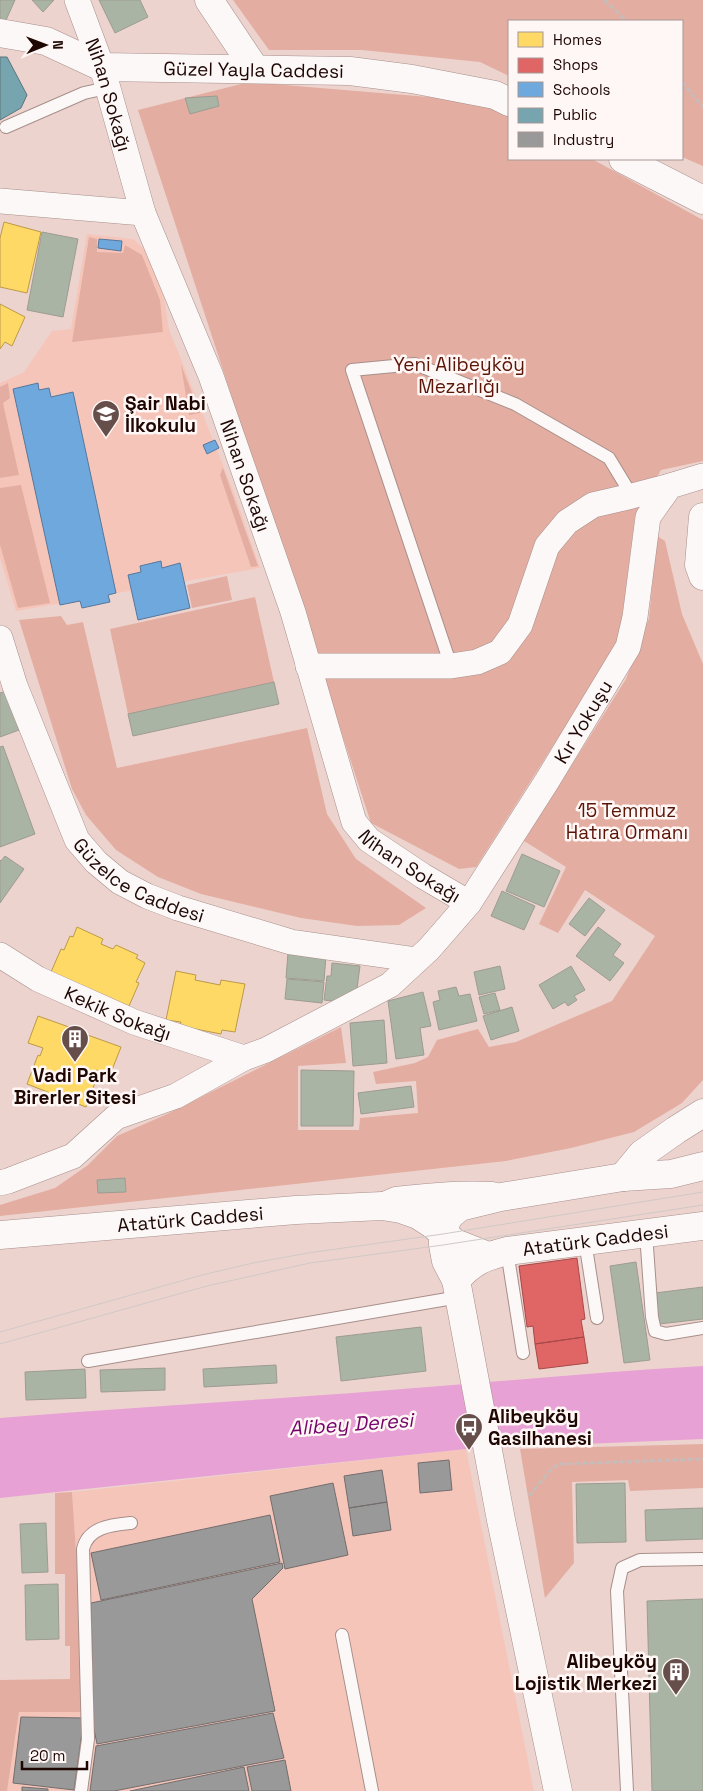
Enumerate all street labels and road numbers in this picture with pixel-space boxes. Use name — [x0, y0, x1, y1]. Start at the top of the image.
street label: Nihan Sokağı — [79, 35, 137, 154]
street label: Güzel Yayla Caddesi — [163, 56, 344, 84]
street label: Nihan Sokağı — [214, 416, 276, 535]
street label: Kır Yokuşu — [548, 676, 618, 768]
street label: Nihan Sokağı — [352, 824, 465, 908]
street label: Güzelce Caddesi — [67, 833, 207, 928]
street label: Kekik Sokağı — [60, 980, 174, 1046]
street label: Atatürk Caddesi — [116, 1201, 264, 1238]
street label: Atatürk Caddesi — [521, 1219, 670, 1262]

